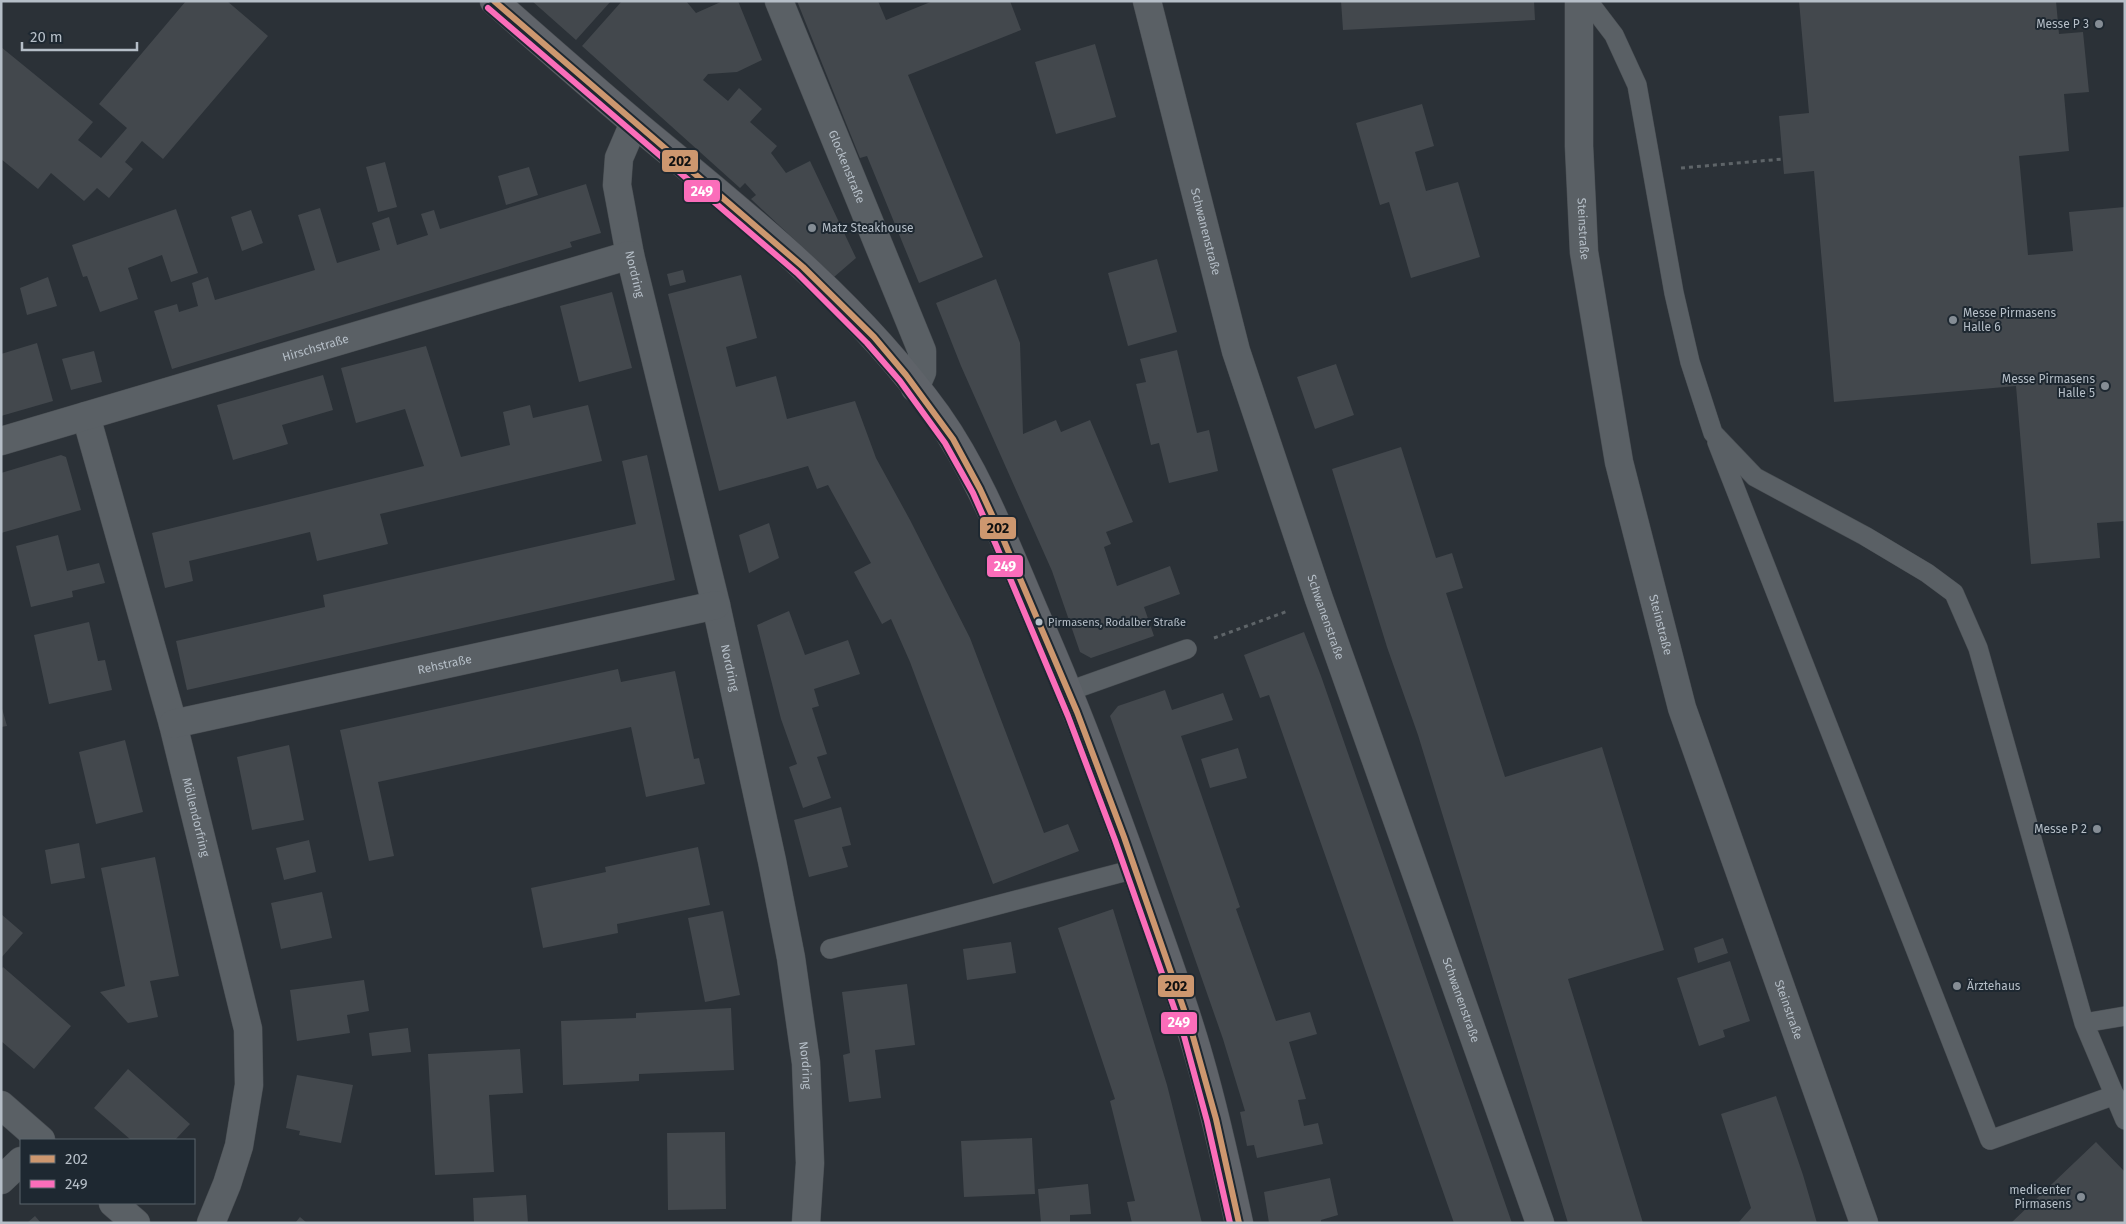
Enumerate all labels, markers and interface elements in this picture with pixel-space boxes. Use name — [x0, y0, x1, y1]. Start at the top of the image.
place label: Messe P 3 — [2036, 17, 2089, 31]
marker: Messe P 3 — [2093, 18, 2105, 30]
scale bar — [22, 20, 138, 52]
text: 20 m — [30, 28, 63, 46]
street label: Glockenstraße — [826, 128, 868, 205]
line badge: 202 — [661, 149, 699, 173]
text: 202 — [669, 153, 691, 170]
line badge: 249 — [683, 179, 721, 203]
text: 249 — [691, 183, 713, 200]
street label: Schwanenstraße — [1188, 187, 1223, 277]
street label: Steinstraße — [1574, 198, 1592, 261]
place label: Matz Steakhouse — [822, 221, 914, 235]
marker: Matz Steakhouse — [806, 222, 818, 234]
street label: Nordring — [622, 249, 647, 300]
place label: Messe Pirmasens Halle 6 — [1963, 306, 2057, 334]
marker: Messe Pirmasens Halle 6 — [1947, 314, 1959, 326]
street label: Hirschstraße — [281, 332, 351, 364]
place label: Messe Pirmasens Halle 5 — [2002, 372, 2095, 400]
marker: Messe Pirmasens Halle 5 — [2099, 380, 2111, 392]
line badge: 202 — [979, 516, 1017, 540]
text: 202 — [987, 520, 1009, 537]
line badge: 249 — [986, 554, 1024, 578]
text: 249 — [994, 558, 1016, 575]
street label: Schwanenstraße — [1304, 573, 1347, 662]
street label: Steinstraße — [1646, 593, 1675, 657]
place label: Pirmasens, Rodalber Straße — [1048, 616, 1186, 629]
marker: Pirmasens, Rodalber Straße — [1034, 617, 1044, 627]
street label: Nordring — [718, 643, 742, 693]
street label: Rehstraße — [416, 652, 473, 677]
street label: Möllendorfring — [179, 776, 213, 859]
place label: Messe P 2 — [2034, 822, 2087, 836]
marker: Messe P 2 — [2091, 823, 2103, 835]
street label: Schwanenstraße — [1439, 955, 1483, 1044]
line badge: 202 — [1157, 974, 1195, 998]
text: 202 — [1165, 978, 1187, 995]
street label: Steinstraße — [1772, 978, 1806, 1041]
place label: Ärztehaus — [1967, 978, 2021, 993]
marker: Ärztehaus — [1951, 980, 1963, 992]
line badge: 249 — [1160, 1011, 1198, 1035]
text: 249 — [1168, 1014, 1190, 1031]
street label: Nordring — [796, 1040, 814, 1090]
legend — [20, 1139, 195, 1204]
text: 202 — [65, 1150, 88, 1168]
text: 249 — [65, 1175, 88, 1193]
place label: medicenter Pirmasens — [2009, 1183, 2071, 1211]
marker: medicenter Pirmasens — [2075, 1191, 2087, 1203]

